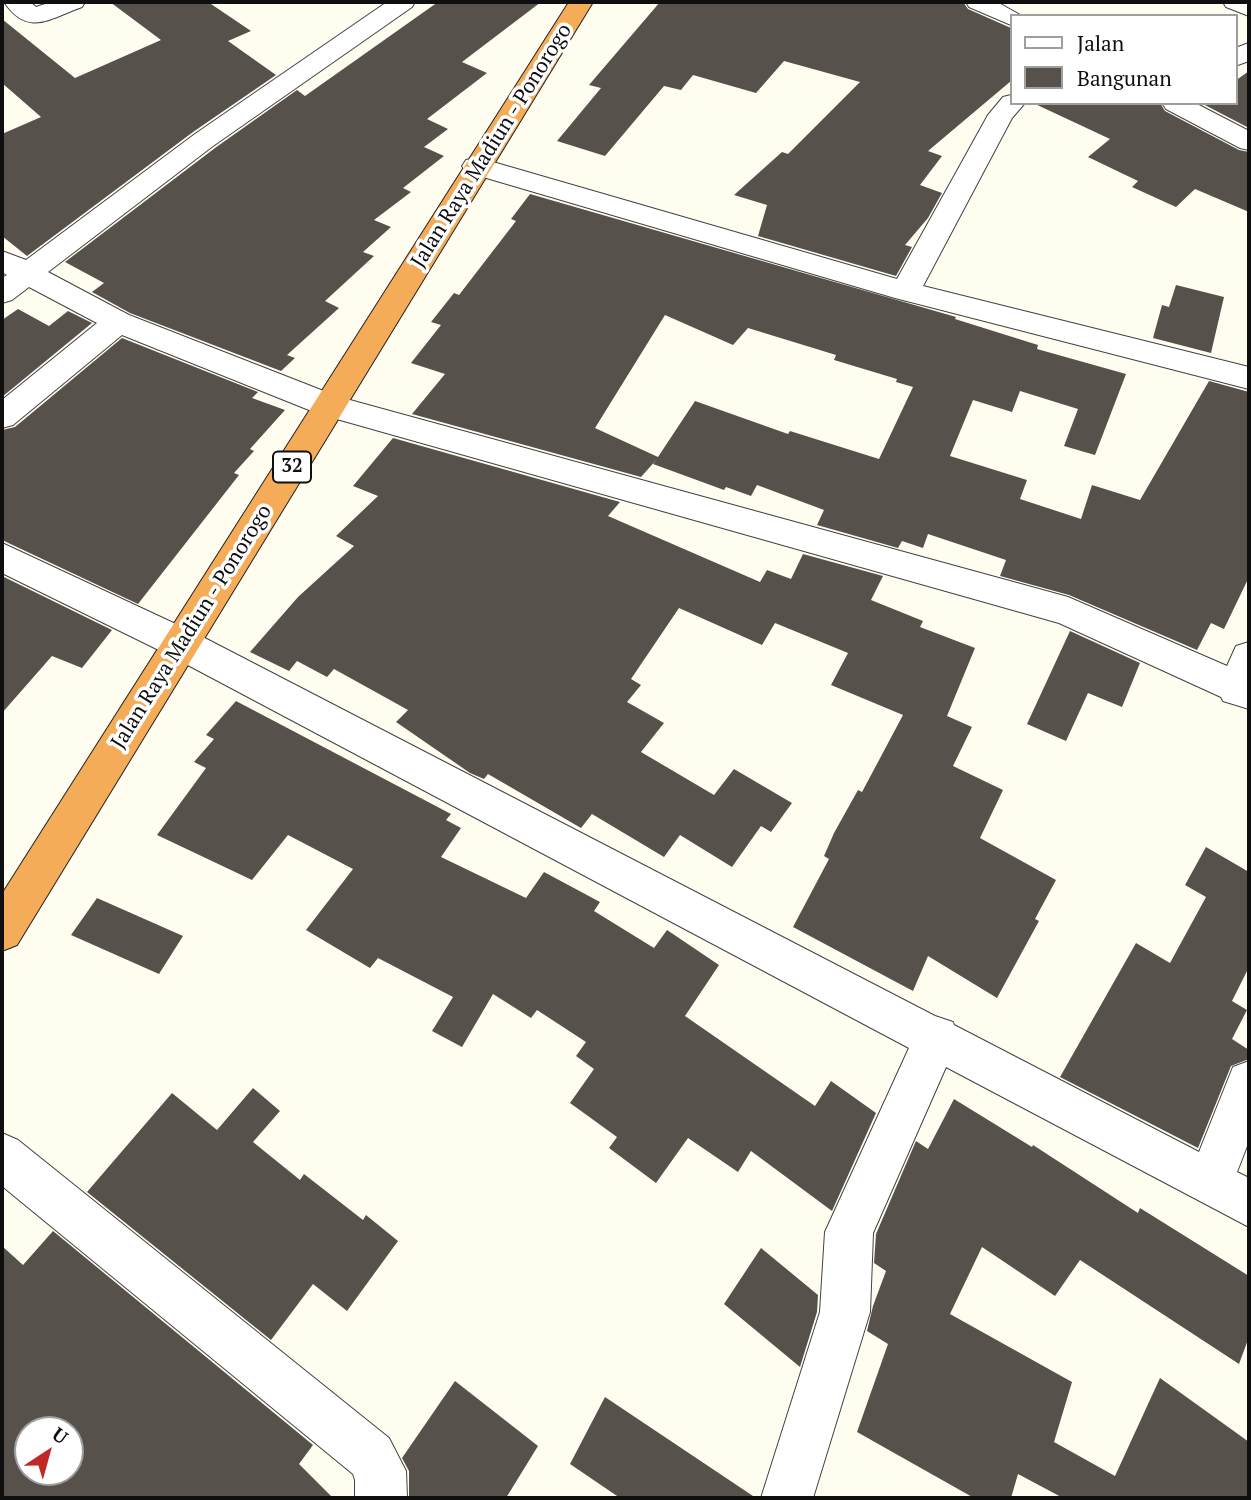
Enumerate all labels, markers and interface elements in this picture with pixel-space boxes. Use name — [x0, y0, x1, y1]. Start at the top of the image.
legend — [1010, 14, 1237, 105]
street label: Jalan Raya Madiun - Ponorogo — [406, 19, 578, 273]
text: Jalan — [1077, 29, 1124, 57]
text: Bangunan — [1077, 64, 1172, 92]
road number: 32 — [273, 452, 311, 482]
street label: Jalan Raya Madiun - Ponorogo — [106, 500, 278, 754]
north arrow — [14, 1416, 84, 1486]
text: U — [48, 1421, 73, 1449]

